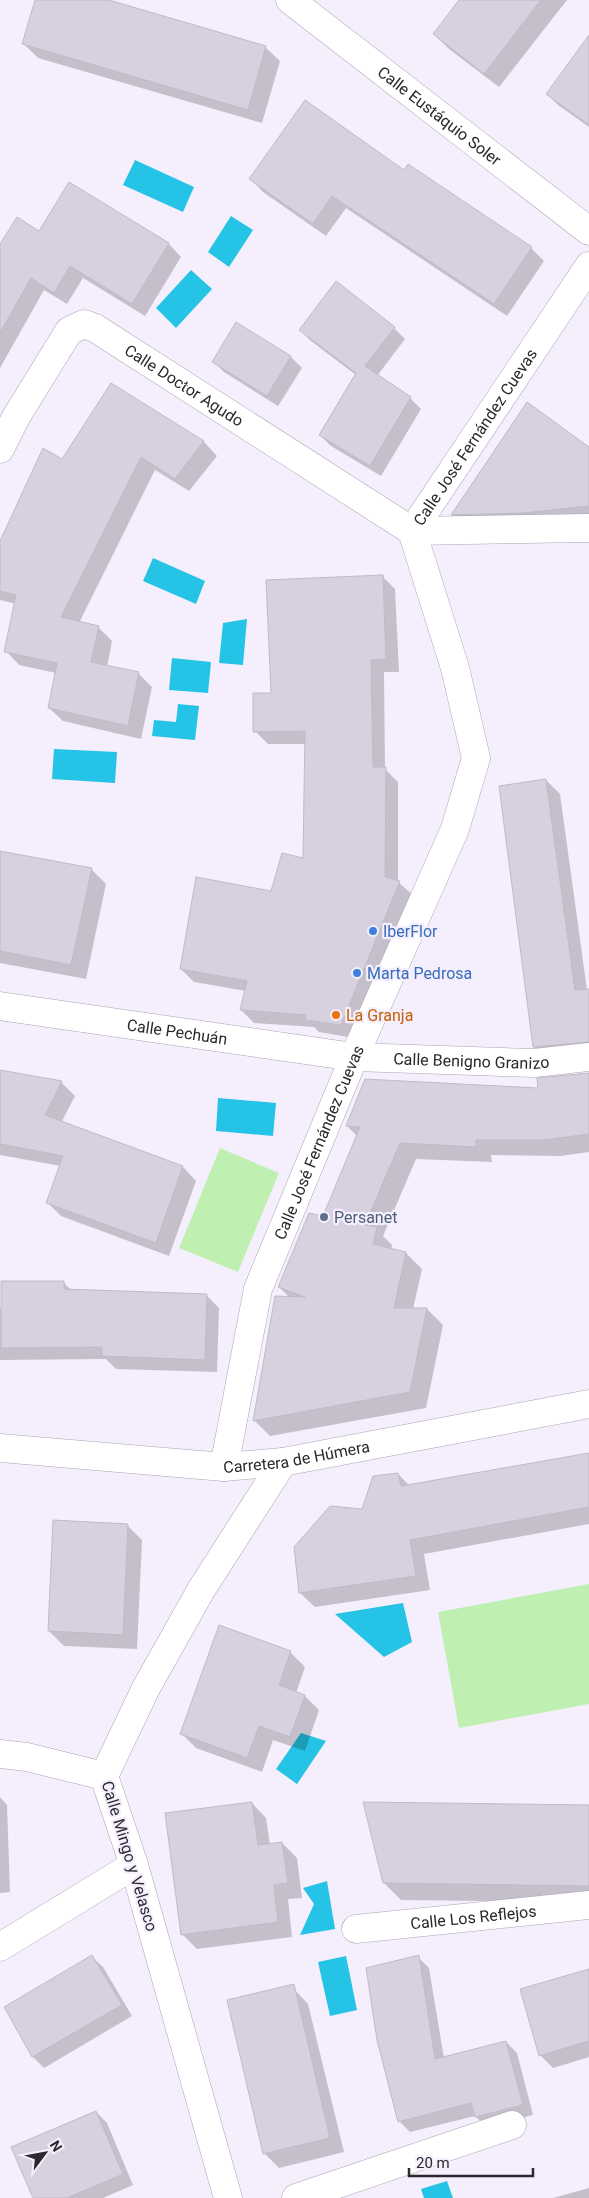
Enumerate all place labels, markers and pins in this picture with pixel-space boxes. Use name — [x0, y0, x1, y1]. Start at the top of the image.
place label: IberFlor — [383, 922, 438, 941]
marker: IberFlor — [367, 925, 379, 937]
place label: Marta Pedrosa — [367, 964, 472, 983]
marker: Marta Pedrosa — [351, 967, 363, 979]
place label: La Granja — [346, 1006, 413, 1025]
marker: La Granja — [330, 1009, 342, 1021]
place label: Persanet — [334, 1208, 397, 1227]
marker: Persanet — [318, 1211, 330, 1223]

